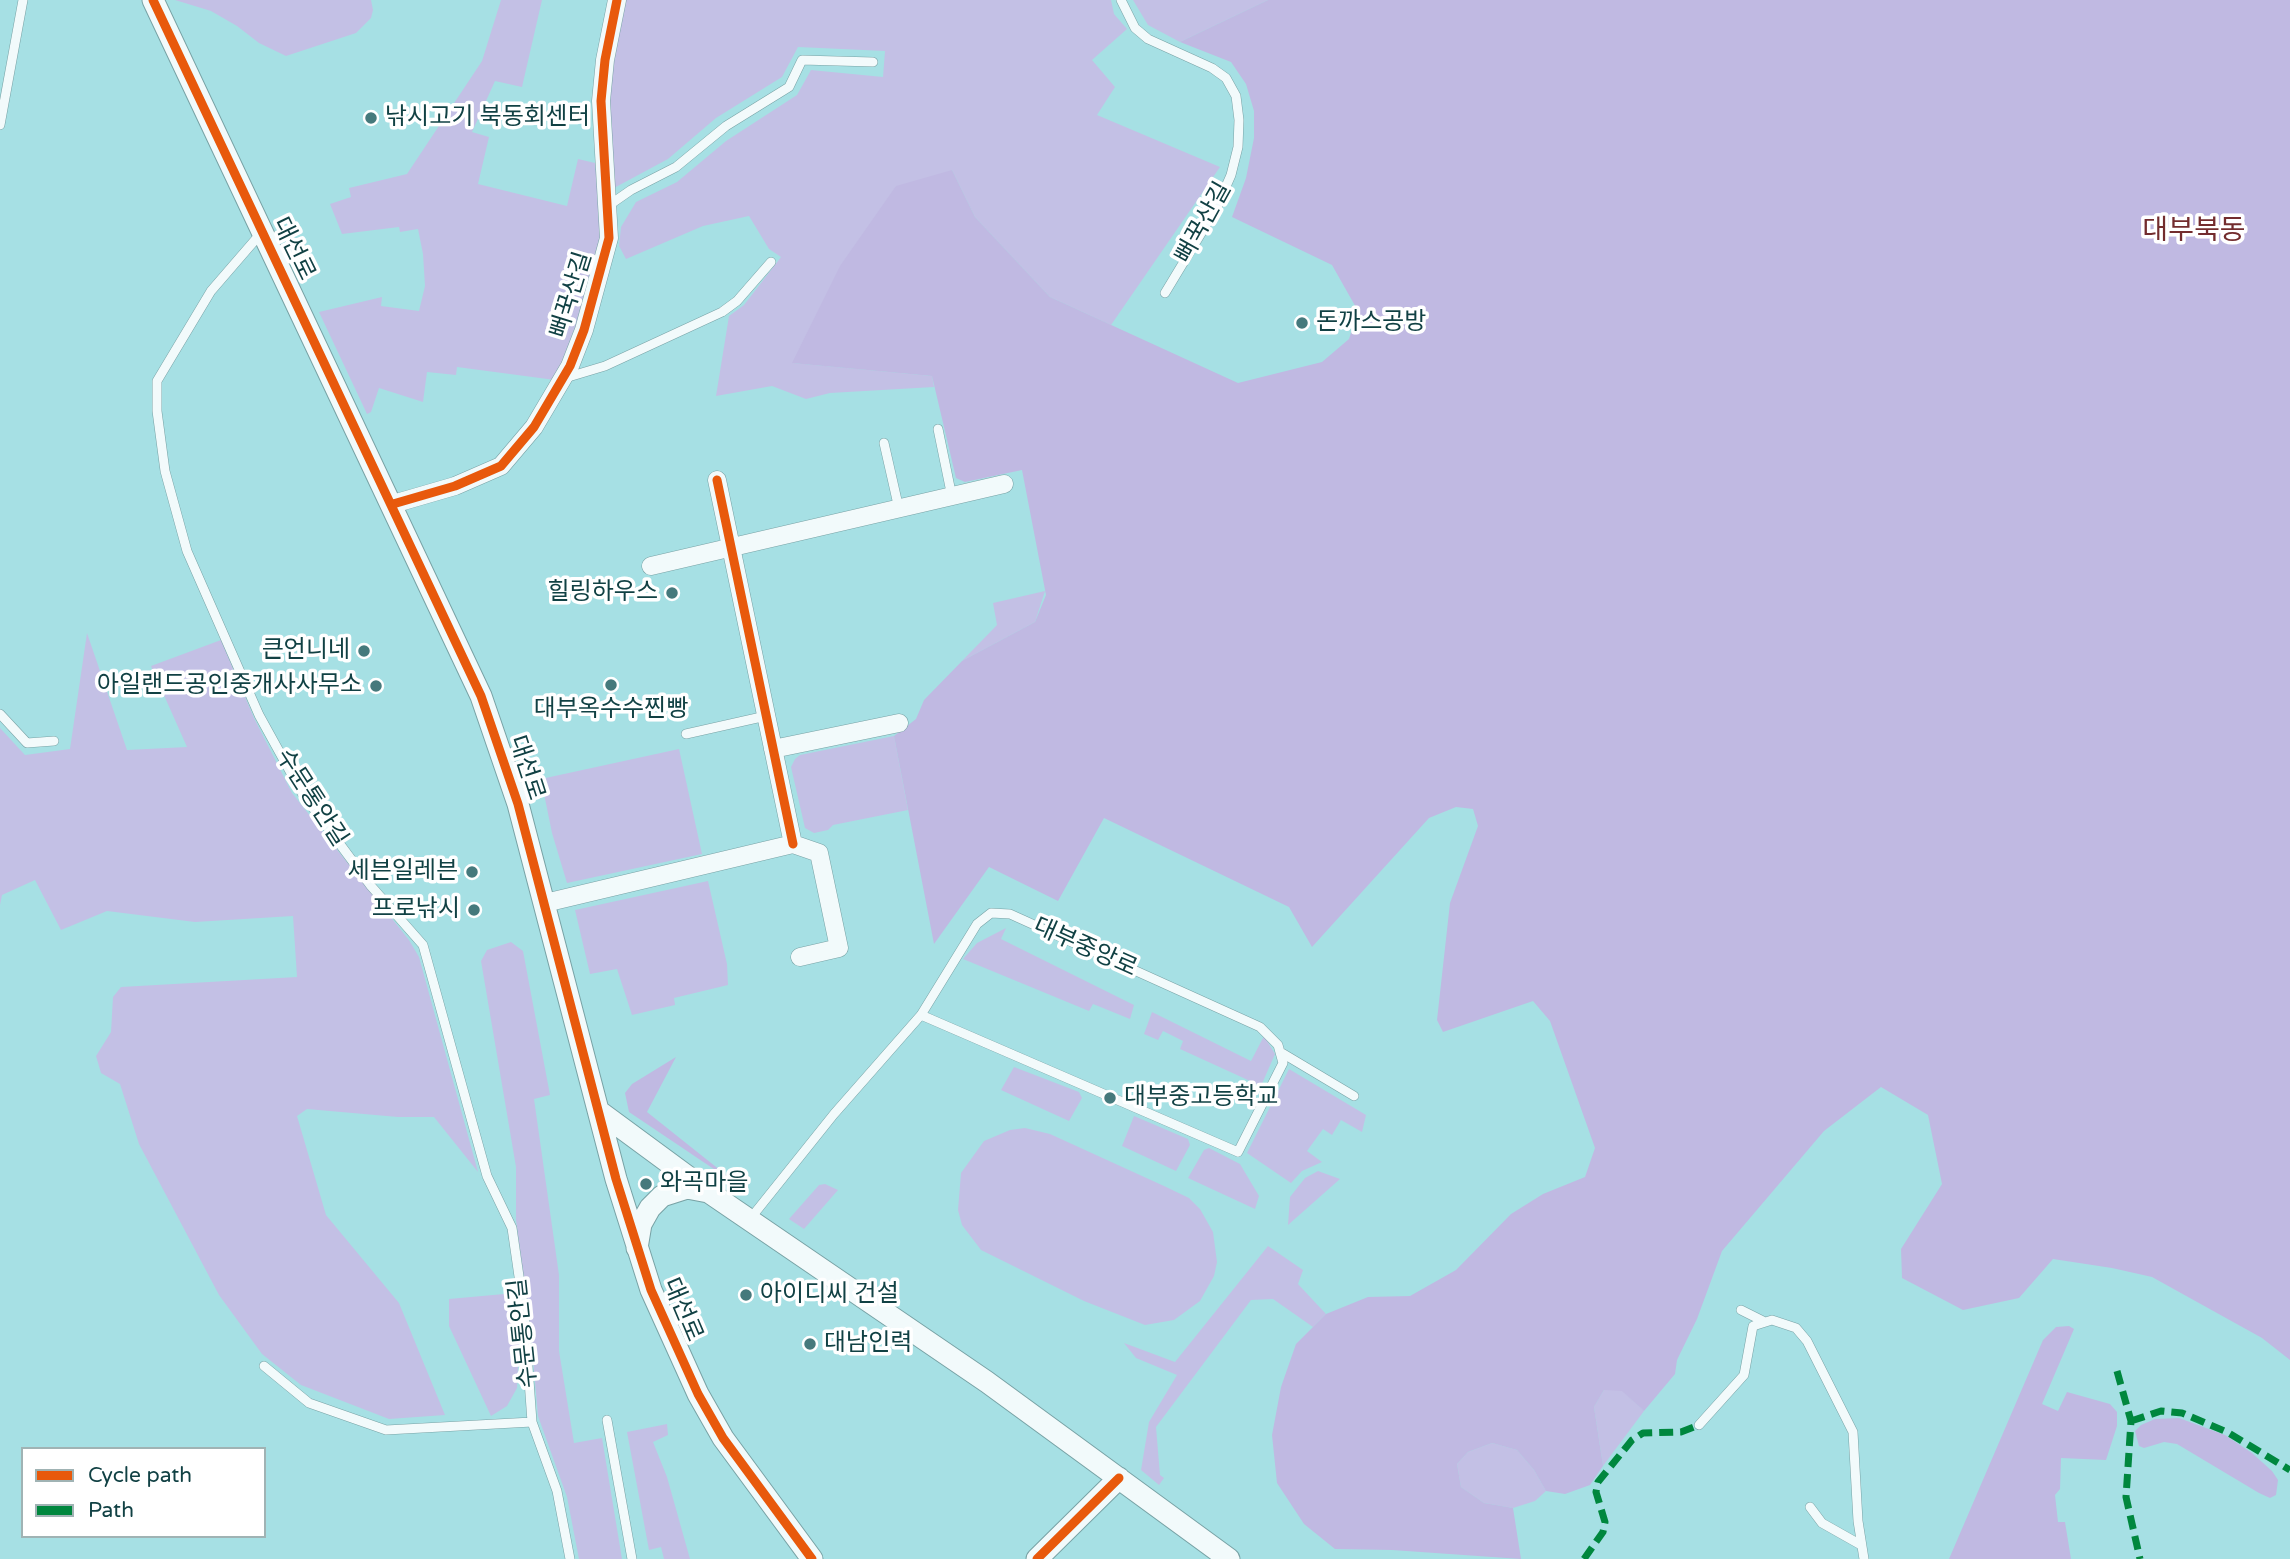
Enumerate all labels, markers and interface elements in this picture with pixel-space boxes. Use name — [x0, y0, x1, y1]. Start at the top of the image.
place label: 낚시고기 북동회센터 — [385, 104, 590, 132]
marker: 낚시고기 북동회센터 — [363, 110, 379, 126]
street label: 뻐꾹산길 — [1170, 177, 1238, 269]
street label: 대선로 — [266, 213, 320, 285]
district label: 대부북동 — [2142, 215, 2246, 249]
street label: 뻐꾹산길 — [545, 249, 599, 341]
place label: 돈까스공방 — [1316, 309, 1426, 337]
marker: 돈까스공방 — [1294, 315, 1310, 331]
place label: 힐링하우스 — [548, 579, 658, 607]
marker: 힐링하우스 — [664, 585, 680, 601]
place label: 큰언니네 — [262, 637, 350, 665]
marker: 큰언니네 — [356, 643, 372, 659]
place label: 아일랜드공인중개사사무소 — [97, 672, 362, 700]
marker: 대부옥수수찐빵 — [603, 677, 619, 693]
marker: 아일랜드공인중개사사무소 — [368, 678, 384, 694]
place label: 대부옥수수찐빵 — [534, 696, 688, 724]
street label: 대선로 — [502, 732, 550, 804]
street label: 수문통안길 — [269, 744, 353, 852]
place label: 세븐일레븐 — [348, 858, 458, 886]
marker: 세븐일레븐 — [464, 864, 480, 880]
place label: 프로낚시 — [372, 896, 460, 924]
marker: 프로낚시 — [466, 902, 482, 918]
street label: 대부중앙로 — [1029, 912, 1141, 984]
place label: 대부중고등학교 — [1124, 1084, 1279, 1112]
marker: 대부중고등학교 — [1102, 1090, 1118, 1106]
place label: 와곡마을 — [660, 1170, 748, 1198]
marker: 와곡마을 — [638, 1176, 654, 1192]
street label: 대선로 — [656, 1274, 708, 1346]
street label: 수문통안길 — [504, 1277, 544, 1389]
place label: 아이디씨 건설 — [760, 1281, 899, 1309]
marker: 아이디씨 건설 — [738, 1287, 754, 1303]
place label: 대남인력 — [824, 1330, 912, 1358]
marker: 대남인력 — [802, 1336, 818, 1352]
legend — [21, 1447, 266, 1538]
text: Cycle path — [88, 1463, 192, 1488]
text: Path — [88, 1498, 134, 1523]

